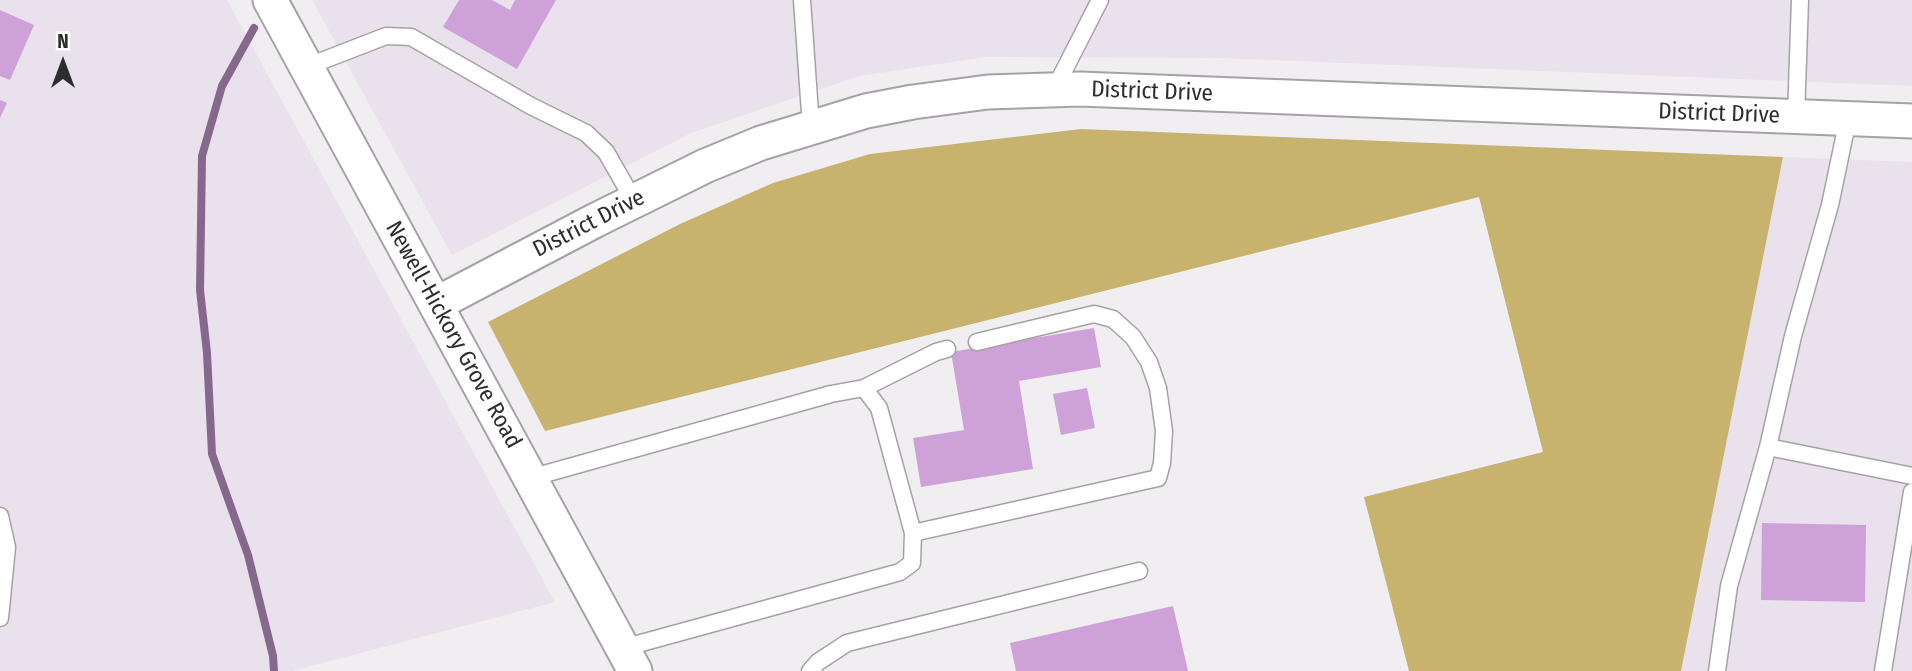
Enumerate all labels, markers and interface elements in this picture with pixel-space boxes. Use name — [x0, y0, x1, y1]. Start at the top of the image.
north arrow — [28, 28, 98, 98]
text: N — [57, 30, 69, 53]
street label: District Drive — [1091, 76, 1213, 108]
street label: District Drive — [1658, 98, 1780, 130]
street label: District Drive — [528, 184, 650, 264]
street label: Newell-Hickory Grove Road — [379, 217, 527, 453]

